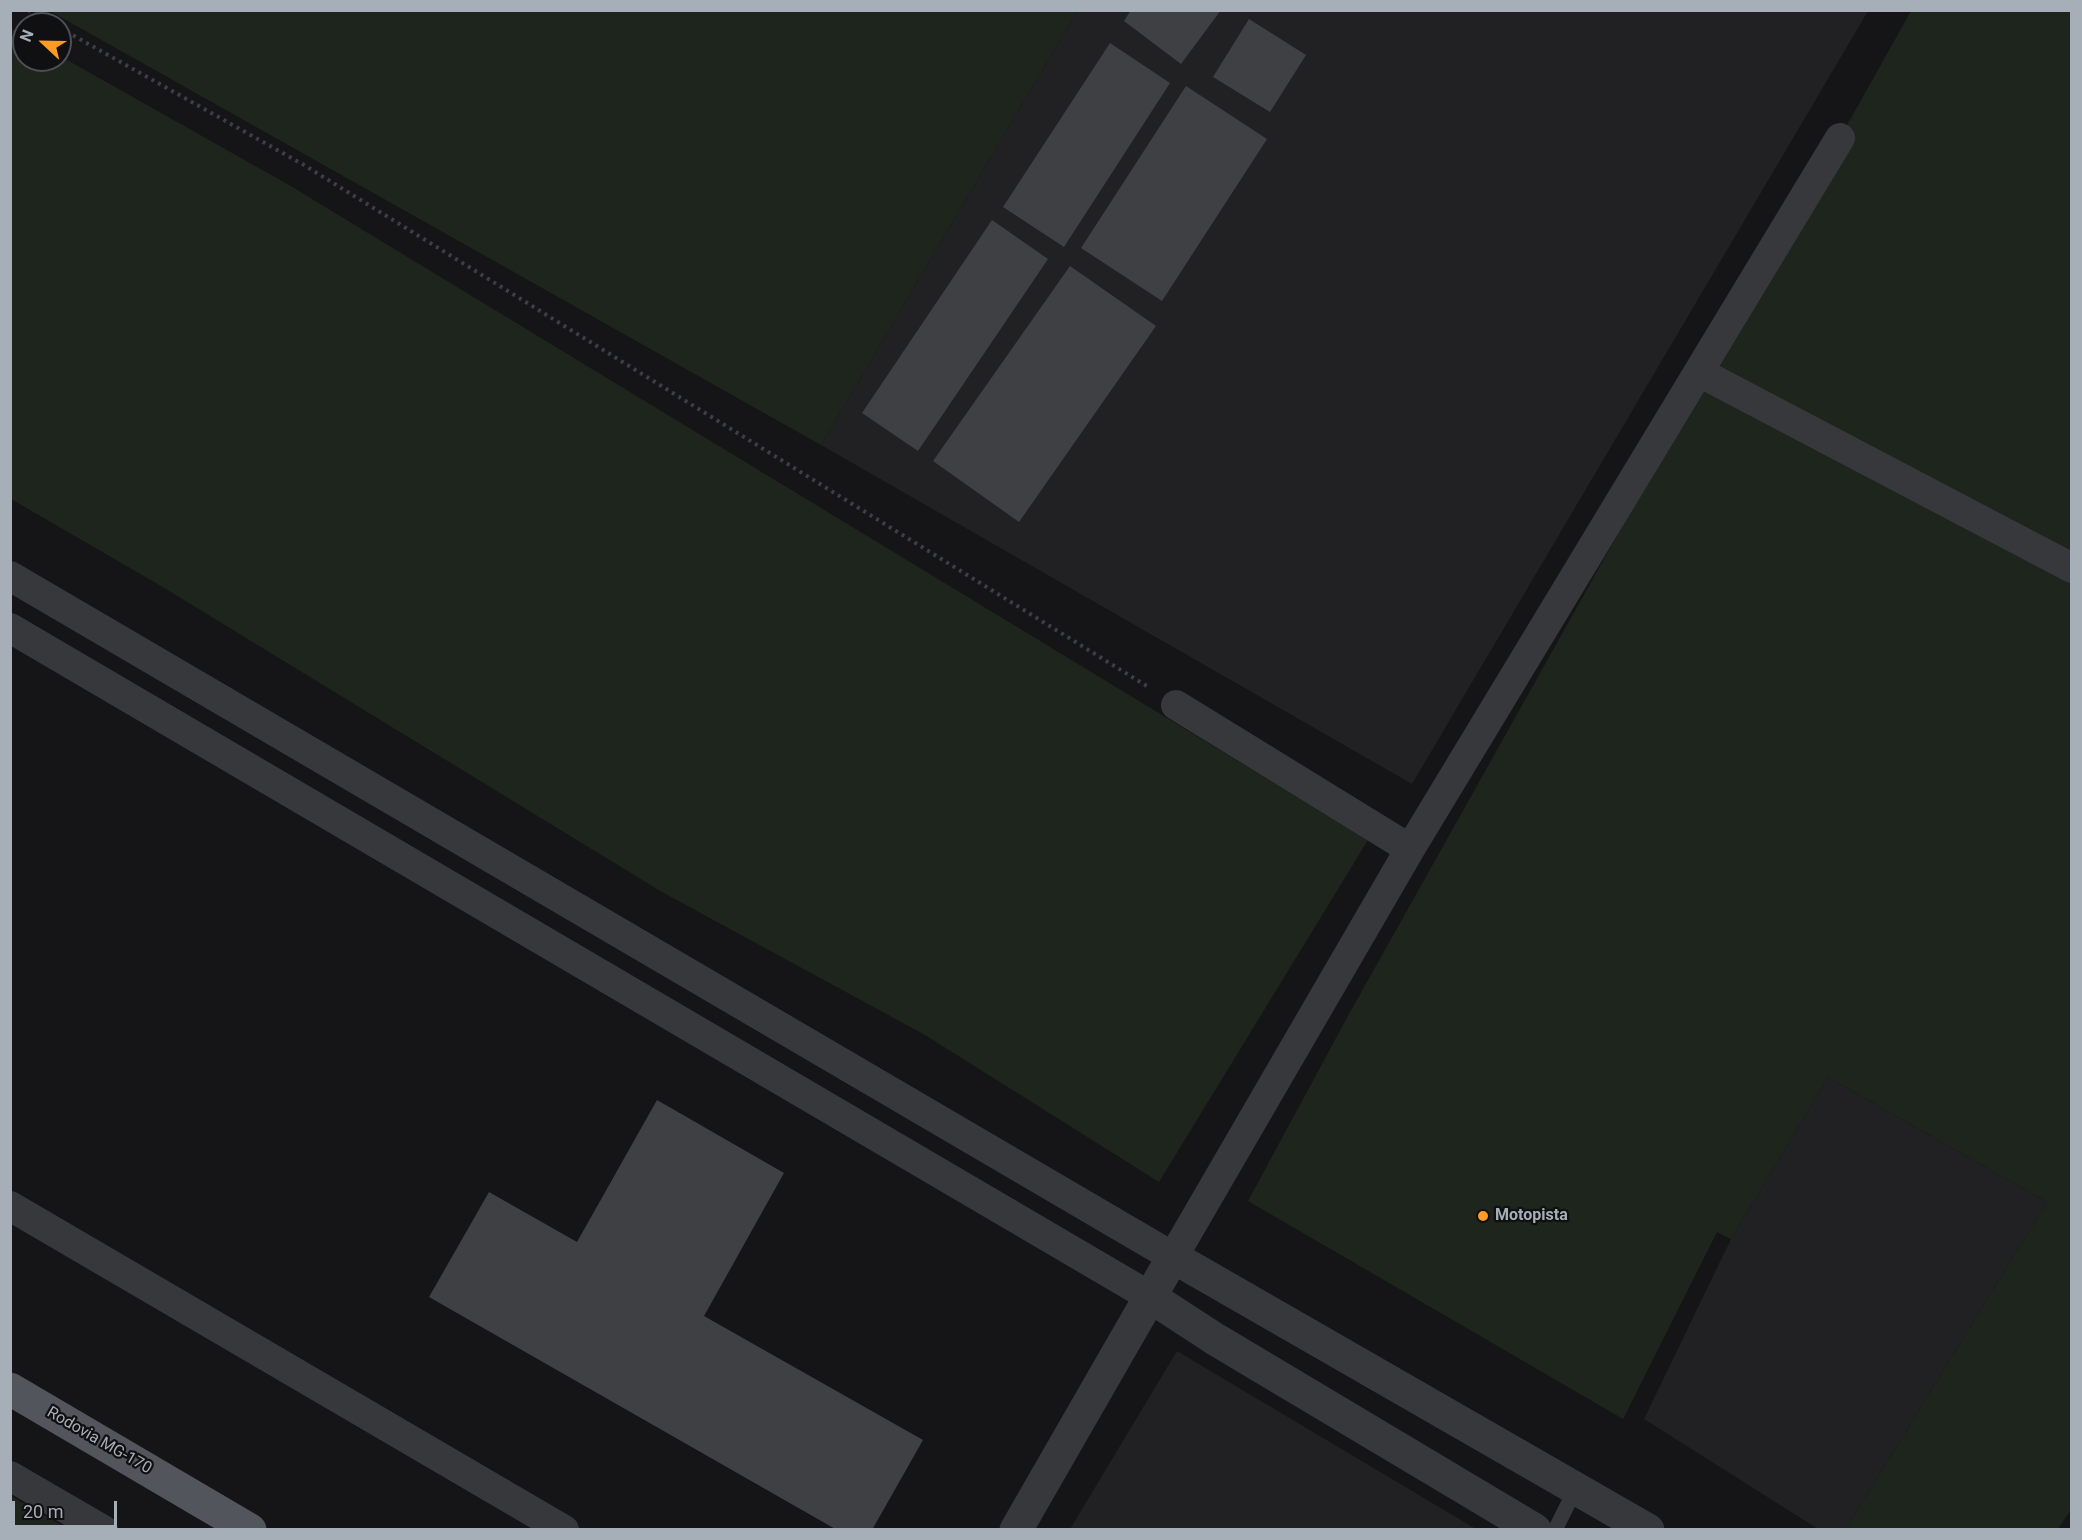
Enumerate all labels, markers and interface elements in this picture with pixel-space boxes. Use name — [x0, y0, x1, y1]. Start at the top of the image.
north arrow — [12, 12, 72, 72]
text: N — [16, 27, 38, 45]
place label: Motopista — [1495, 1206, 1568, 1226]
marker: Motopista — [1476, 1209, 1490, 1223]
street label: Rodovia MG-170 — [43, 1403, 155, 1479]
scale bar — [15, 1489, 120, 1527]
text: 20 m — [23, 1501, 63, 1522]

